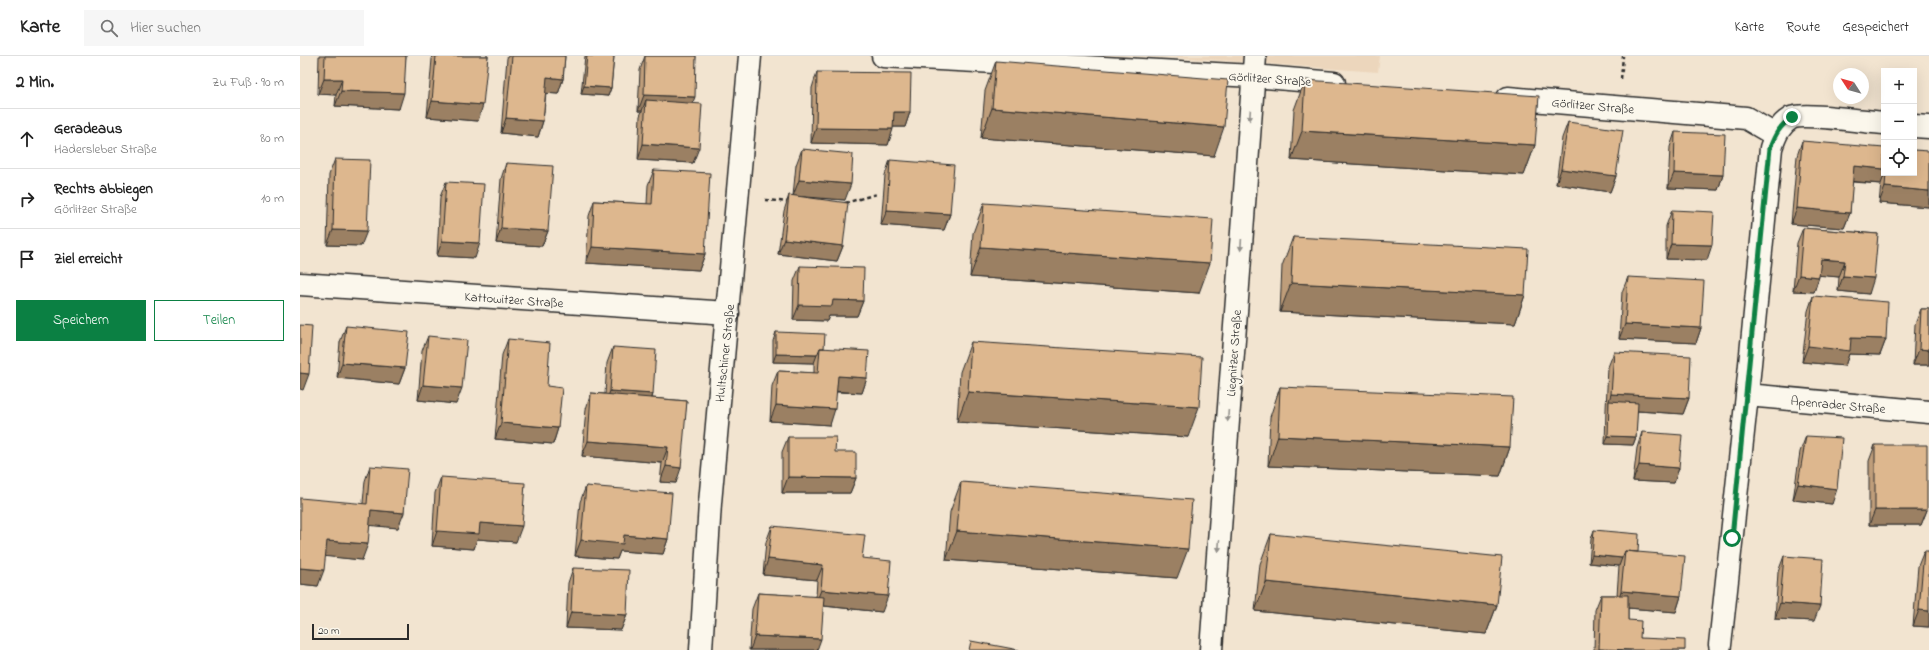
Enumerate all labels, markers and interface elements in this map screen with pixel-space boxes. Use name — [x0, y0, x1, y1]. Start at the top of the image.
search box — [84, 10, 364, 46]
text: Karte — [20, 14, 60, 41]
icon: search — [98, 17, 120, 39]
text: Hier suchen — [130, 17, 201, 39]
text: Karte — [1735, 17, 1764, 38]
text: Route — [1786, 17, 1820, 38]
text: Gespeichert — [1842, 17, 1909, 38]
street label: Görlitzer Straße — [1228, 67, 1312, 92]
north arrow — [1833, 68, 1869, 104]
map controls — [1881, 68, 1917, 176]
button: + — [1881, 68, 1917, 104]
text: 2 Min. — [16, 70, 54, 95]
text: Zu Fuß · 90 m — [212, 73, 284, 92]
street label: Görlitzer Straße — [1551, 93, 1635, 120]
button: − — [1881, 104, 1917, 140]
route end — [1783, 108, 1801, 126]
one-way arrow — [1247, 109, 1254, 121]
text: Geradeaus — [54, 118, 122, 140]
icon: ahead — [16, 128, 38, 150]
text: 80 m — [260, 129, 284, 148]
text: Hadersleber Straße — [54, 140, 157, 159]
button: locate — [1881, 140, 1917, 176]
text: Rechts abbiegen — [54, 178, 153, 200]
icon: right — [16, 188, 38, 210]
text: 10 m — [261, 189, 284, 208]
text: Görlitzer Straße — [54, 200, 137, 219]
one-way arrow — [1237, 239, 1244, 251]
icon: arrive — [16, 248, 38, 270]
text: Ziel erreicht — [54, 248, 122, 270]
street label: Kattowitzer Straße — [464, 288, 564, 313]
button: Speichern — [16, 300, 146, 341]
button: Teilen — [154, 300, 284, 341]
street label: Hultschiner Straße — [711, 303, 740, 403]
street label: Liegnitzer Straße — [1222, 309, 1248, 397]
street label: Apenrader Straße — [1790, 392, 1886, 419]
one-way arrow — [1225, 410, 1232, 423]
route start — [1723, 529, 1741, 547]
one-way arrow — [1215, 540, 1222, 552]
scale bar — [312, 622, 409, 641]
text: 20 m — [318, 623, 340, 639]

